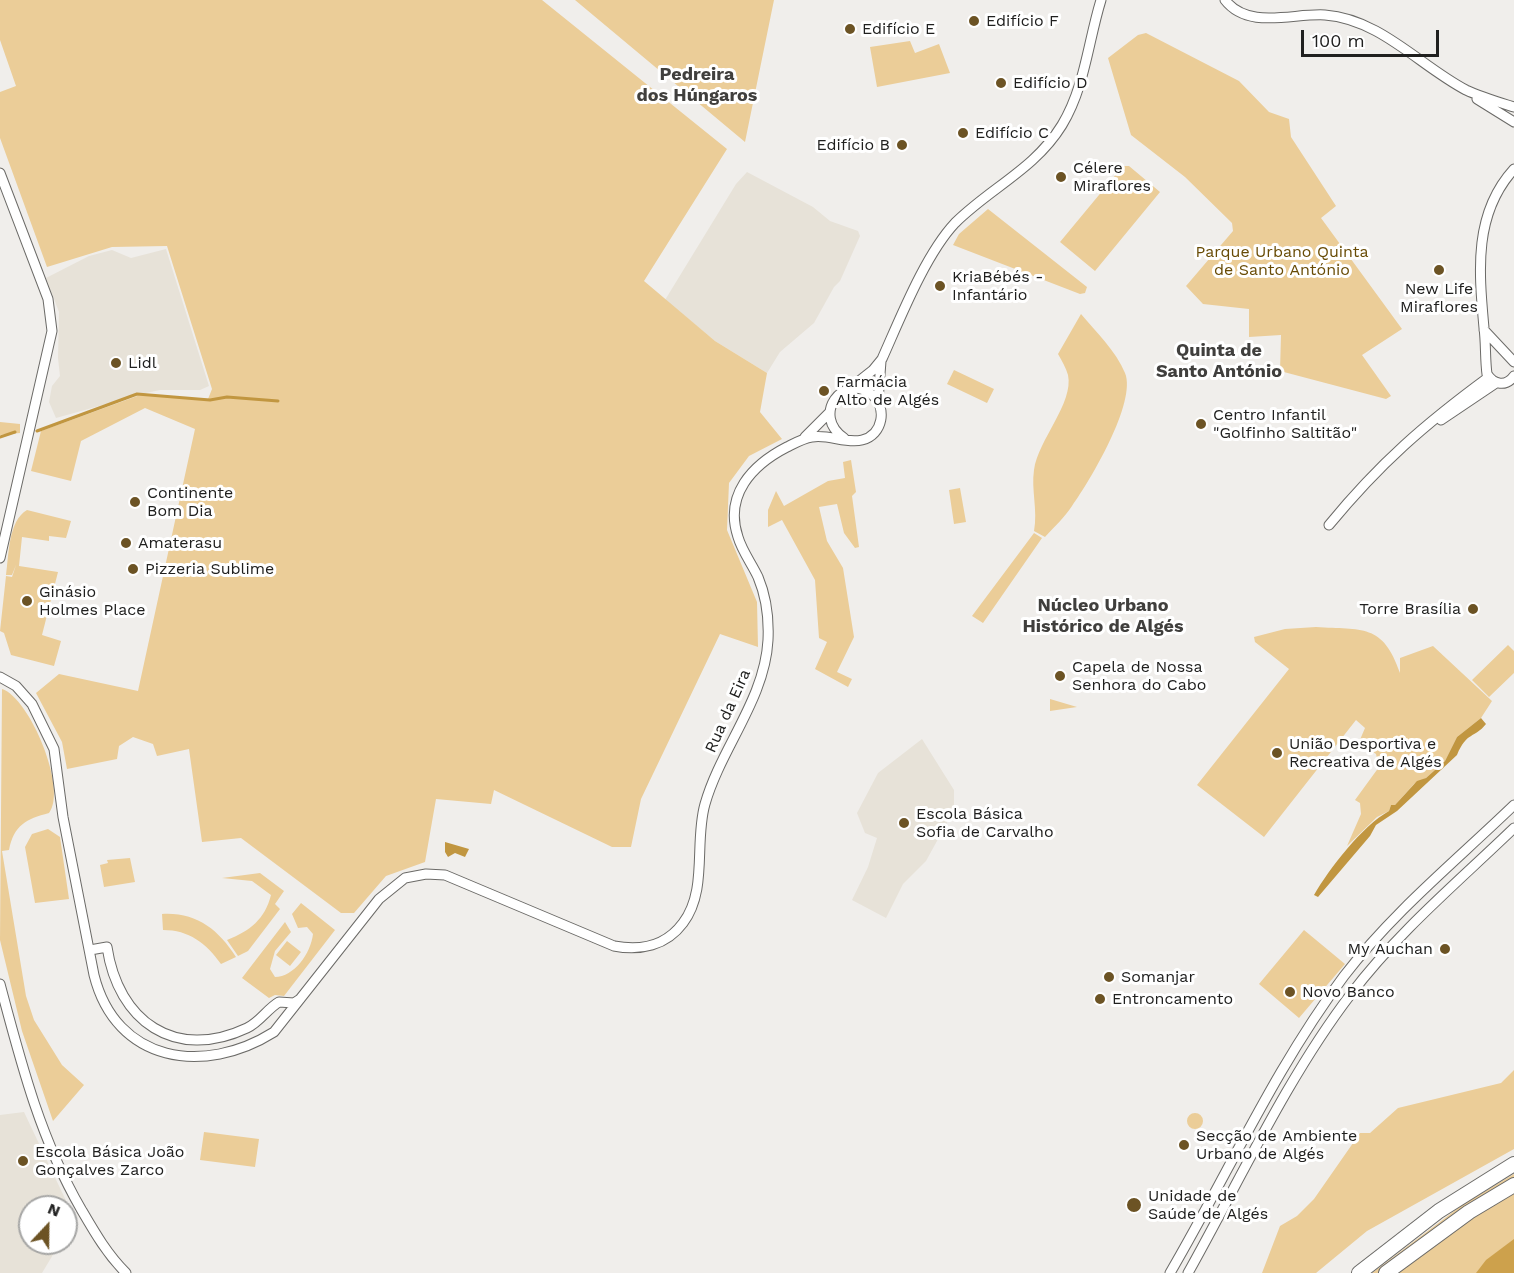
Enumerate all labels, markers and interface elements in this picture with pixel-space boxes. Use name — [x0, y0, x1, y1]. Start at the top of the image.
place label: Edifício F — [986, 11, 1059, 31]
marker: Edifício F — [967, 14, 981, 28]
scale bar — [1304, 18, 1442, 56]
place label: Edifício E — [862, 19, 935, 39]
marker: Edifício E — [843, 22, 857, 36]
text: 100 m — [1312, 30, 1365, 51]
district label: Pedreira dos Húngaros — [637, 64, 757, 106]
place label: Edifício D — [1013, 73, 1088, 93]
marker: Edifício D — [994, 76, 1008, 90]
place label: Edifício C — [975, 123, 1049, 143]
marker: Edifício C — [956, 126, 970, 140]
place label: Edifício B — [817, 135, 890, 155]
marker: Edifício B — [895, 138, 909, 152]
place label: Célere Miraflores — [1073, 158, 1151, 196]
marker: Célere Miraflores — [1054, 170, 1068, 184]
park label: Parque Urbano Quinta de Santo António — [1195, 242, 1369, 280]
marker: New Life Miraflores — [1432, 263, 1446, 277]
place label: KriaBébés - Infantário — [952, 267, 1043, 305]
marker: KriaBébés - Infantário — [933, 279, 947, 293]
place label: New Life Miraflores — [1400, 279, 1478, 317]
district label: Quinta de Santo António — [1156, 340, 1282, 382]
place label: Lidl — [128, 353, 157, 373]
marker: Lidl — [109, 356, 123, 370]
place label: Farmácia Alto de Algés — [836, 372, 939, 410]
marker: Farmácia Alto de Algés — [817, 384, 831, 398]
place label: Centro Infantil "Golfinho Saltitão" — [1213, 405, 1357, 443]
marker: Centro Infantil "Golfinho Saltitão" — [1194, 417, 1208, 431]
place label: Continente Bom Dia — [147, 483, 233, 521]
marker: Continente Bom Dia — [128, 495, 142, 509]
place label: Amaterasu — [138, 533, 222, 553]
marker: Amaterasu — [119, 536, 133, 550]
place label: Pizzeria Sublime — [145, 559, 274, 579]
marker: Pizzeria Sublime — [126, 562, 140, 576]
place label: Ginásio Holmes Place — [39, 582, 145, 620]
marker: Ginásio Holmes Place — [20, 594, 34, 608]
district label: Núcleo Urbano Histórico de Algés — [1023, 595, 1183, 638]
place label: Torre Brasília — [1359, 599, 1461, 619]
marker: Torre Brasília — [1466, 602, 1480, 616]
place label: Capela de Nossa Senhora do Cabo — [1072, 657, 1206, 695]
street label: Rua da Eira — [701, 666, 755, 756]
marker: Capela de Nossa Senhora do Cabo — [1053, 669, 1067, 683]
place label: União Desportiva e Recreativa de Algés — [1289, 734, 1442, 772]
marker: União Desportiva e Recreativa de Algés — [1270, 746, 1284, 760]
place label: Escola Básica Sofia de Carvalho — [916, 804, 1054, 842]
marker: Escola Básica Sofia de Carvalho — [897, 816, 911, 830]
place label: My Auchan — [1348, 939, 1433, 959]
marker: My Auchan — [1438, 942, 1452, 956]
place label: Somanjar — [1121, 967, 1195, 987]
marker: Somanjar — [1102, 970, 1116, 984]
place label: Novo Banco — [1302, 982, 1395, 1002]
marker: Novo Banco — [1283, 985, 1297, 999]
place label: Entroncamento — [1112, 989, 1233, 1009]
marker: Entroncamento — [1093, 992, 1107, 1006]
place label: Secção de Ambiente Urbano de Algés — [1196, 1126, 1357, 1164]
marker: Secção de Ambiente Urbano de Algés — [1177, 1138, 1191, 1152]
place label: Escola Básica João Gonçalves Zarco — [35, 1142, 184, 1180]
marker: Escola Básica João Gonçalves Zarco — [16, 1154, 30, 1168]
place label: Unidade de Saúde de Algés — [1148, 1186, 1268, 1224]
north arrow — [18, 1195, 78, 1255]
marker: Unidade de Saúde de Algés — [1125, 1196, 1143, 1214]
text: N — [45, 1199, 63, 1221]

